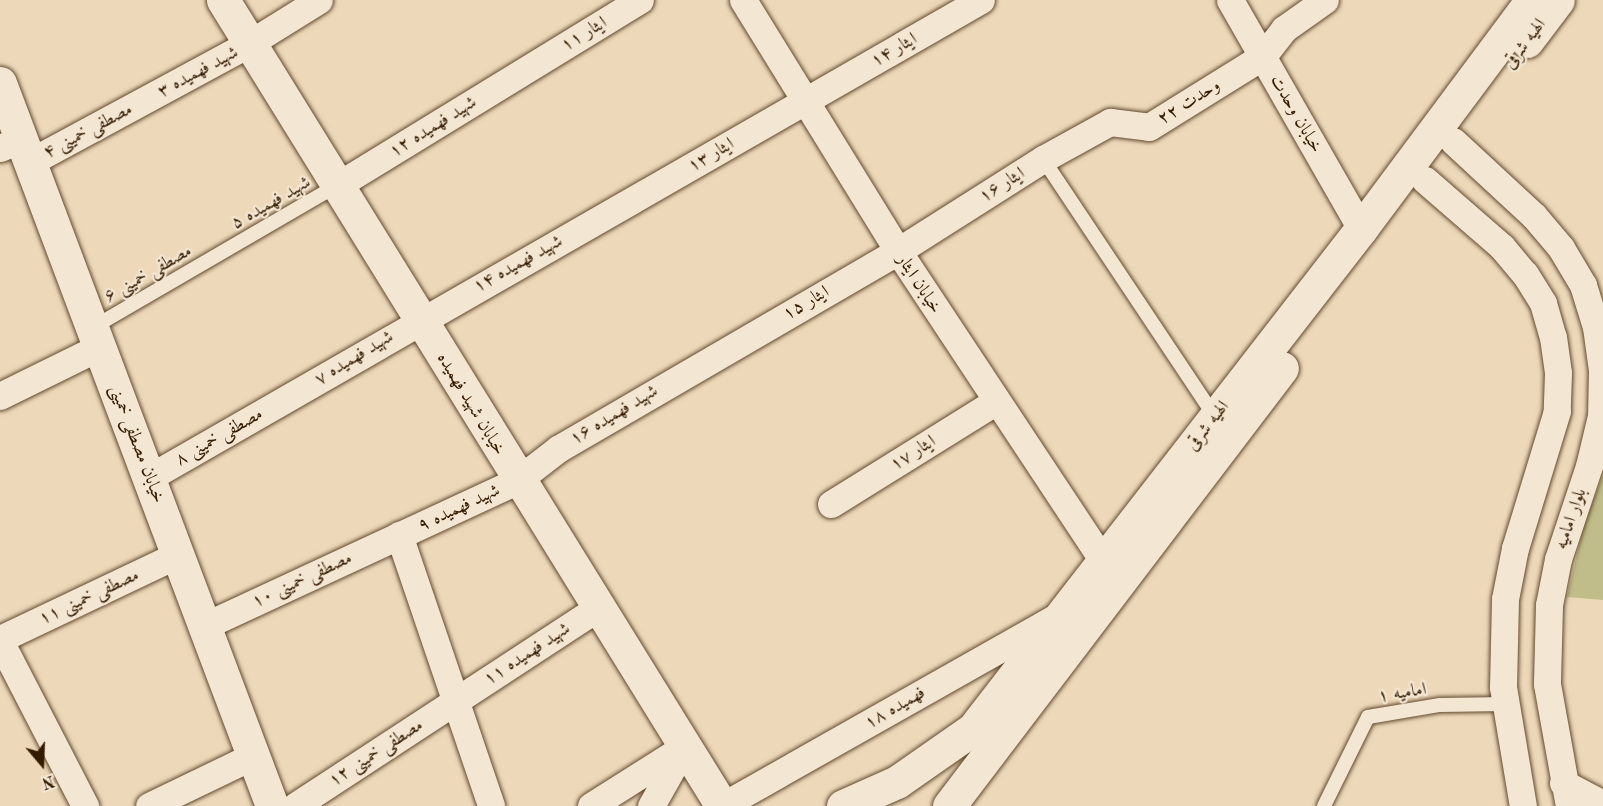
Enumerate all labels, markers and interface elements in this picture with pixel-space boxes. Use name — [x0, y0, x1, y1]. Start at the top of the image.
street label: ایثار ۱۱ — [557, 12, 611, 56]
street label: الهیه شرقی — [1499, 15, 1551, 73]
street label: ایثار ۱۴ — [867, 28, 921, 72]
street label: شهید فهمیده ۳ — [154, 42, 242, 102]
street label: خیابان وحدت — [1265, 71, 1327, 157]
street label: وحدت ۲۲ — [1154, 74, 1224, 130]
street label: شهید فهمیده ۱۲ — [385, 92, 481, 162]
street label: مصطفی خمینی ۴ — [40, 99, 136, 163]
street label: ایثار ۱۳ — [684, 133, 738, 177]
street label: ایثار ۱۶ — [975, 163, 1029, 207]
street label: شهید فهمیده ۵ — [227, 172, 315, 234]
street label: شهید فهمیده ۱۴ — [470, 231, 566, 297]
street label: مصطفی خمینی ۶ — [100, 240, 196, 308]
street label: خیابان ایثار — [892, 250, 946, 318]
street label: ایثار ۱۵ — [779, 281, 833, 325]
street label: شهید فهمیده ۷ — [311, 326, 397, 390]
street label: خیابان شهید فهمیده — [432, 349, 510, 459]
street label: شهید فهمیده ۱۶ — [566, 380, 662, 450]
street label: خیابان مصطفی خمینی — [105, 382, 169, 506]
street label: الهیه شرقی — [1182, 397, 1234, 455]
street label: مصطفی خمینی ۸ — [171, 403, 267, 471]
street label: ایثار ۱۷ — [886, 431, 940, 475]
street label: شهید فهمیده ۹ — [415, 480, 503, 536]
street label: بلوار امامیه — [1551, 486, 1591, 552]
street label: مصطفی خمینی ۱۰ — [249, 547, 355, 613]
street label: مصطفی خمینی ۱۱ — [36, 564, 142, 630]
street label: شهید فهمیده ۱۱ — [480, 618, 574, 690]
street label: امامیه ۱ — [1376, 679, 1428, 707]
street label: فهمیده ۱۸ — [861, 682, 929, 734]
street label: مصطفی خمینی ۱۲ — [325, 715, 427, 791]
north arrow — [12, 734, 72, 794]
text: N — [39, 771, 56, 791]

